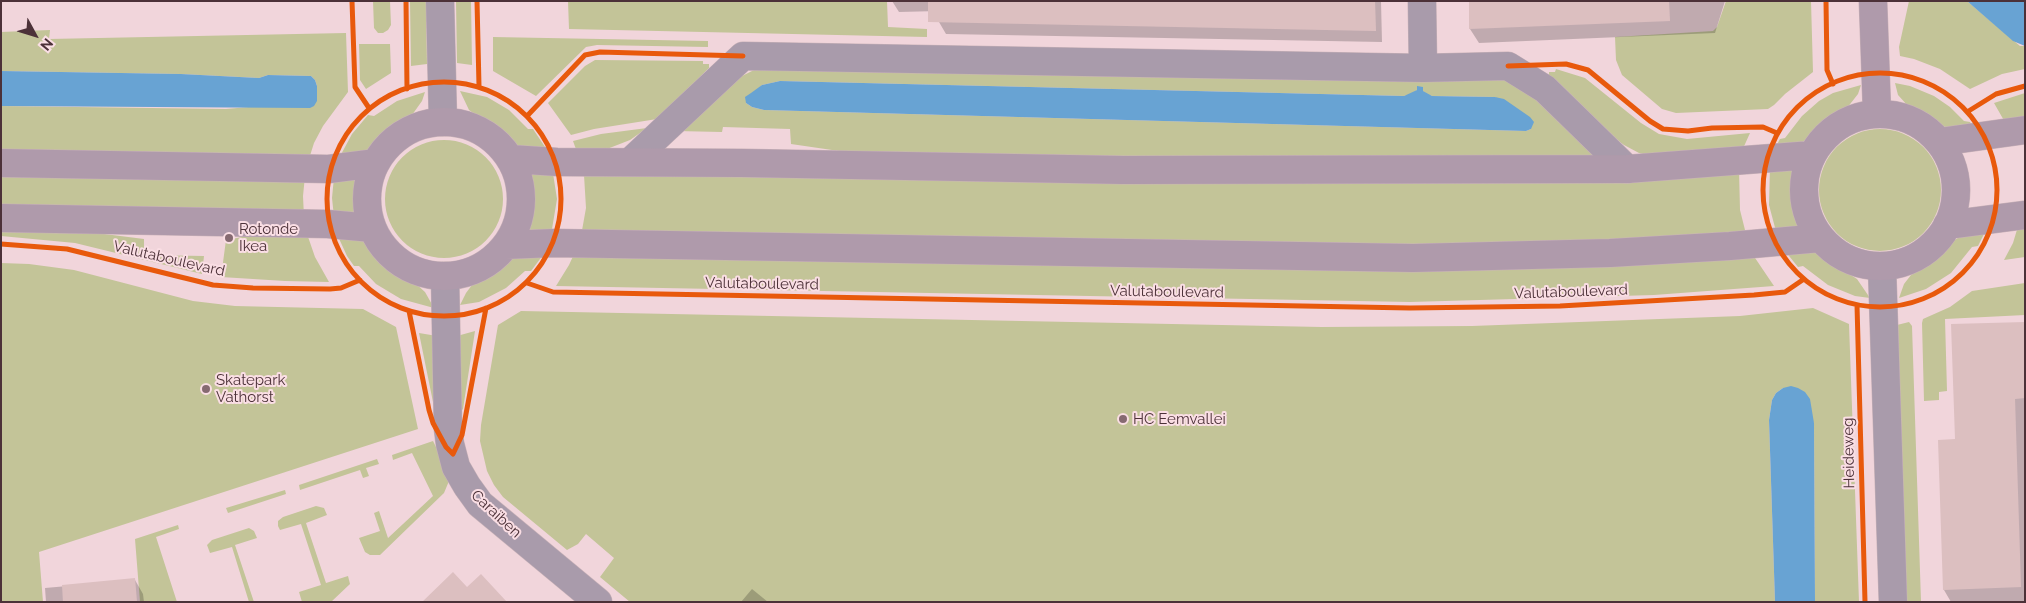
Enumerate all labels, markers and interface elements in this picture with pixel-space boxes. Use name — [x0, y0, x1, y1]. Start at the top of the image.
north arrow — [10, 10, 60, 60]
text: N — [37, 35, 56, 54]
place label: Rotonde Ikea — [239, 220, 298, 255]
marker: Rotonde Ikea — [223, 232, 235, 244]
street label: Valutaboulevard — [111, 237, 227, 281]
street label: Valutaboulevard — [705, 274, 819, 294]
street label: Valutaboulevard — [1514, 281, 1628, 303]
street label: Valutaboulevard — [1110, 282, 1224, 302]
place label: Skatepark Vathorst — [216, 371, 285, 406]
marker: Skatepark Vathorst — [200, 383, 212, 395]
place label: HC Eemvallei — [1133, 410, 1226, 428]
marker: HC Eemvallei — [1117, 413, 1129, 425]
street label: Heideweg — [1839, 417, 1859, 489]
street label: Caraïben — [467, 486, 525, 542]

